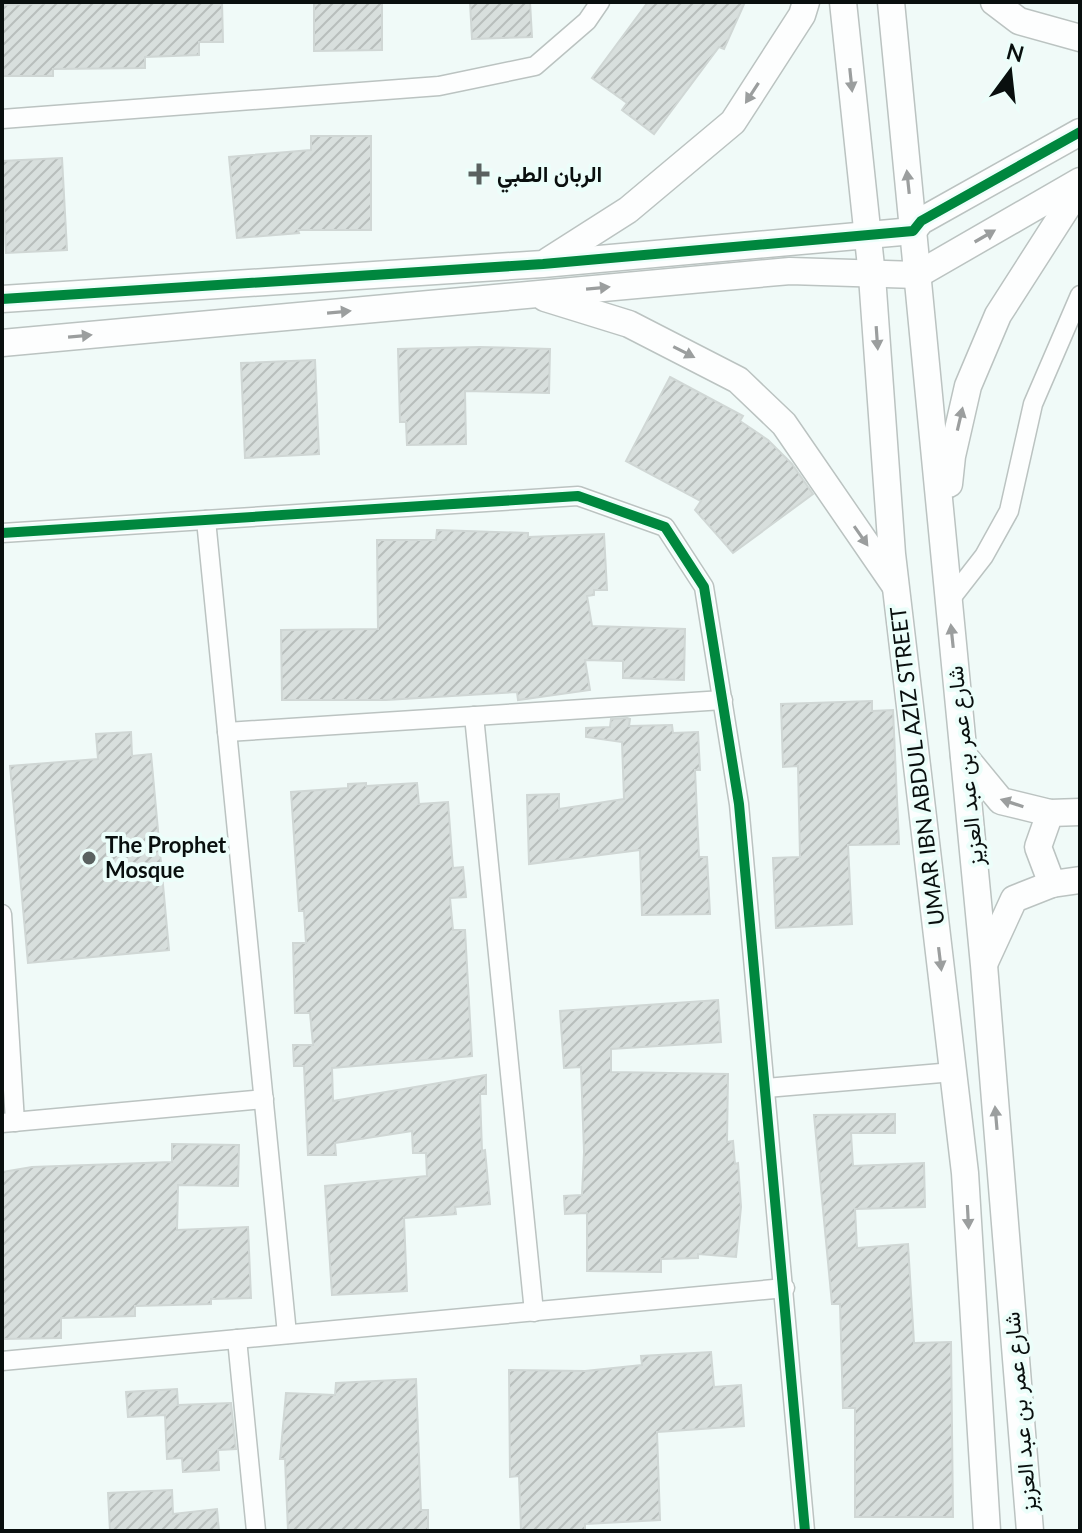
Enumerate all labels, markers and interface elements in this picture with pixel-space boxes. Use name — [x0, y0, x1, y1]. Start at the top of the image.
north arrow — [970, 32, 1050, 112]
text: N — [1004, 37, 1027, 67]
one-way arrow — [845, 67, 858, 92]
one-way arrow — [745, 82, 760, 103]
place label: الربان الطبي — [497, 160, 602, 193]
marker: الربان الطبي — [468, 163, 490, 185]
one-way arrow — [902, 170, 915, 195]
one-way arrow — [974, 229, 996, 243]
one-way arrow — [585, 282, 610, 295]
one-way arrow — [327, 305, 352, 318]
one-way arrow — [871, 326, 884, 351]
one-way arrow — [68, 329, 93, 342]
one-way arrow — [673, 346, 696, 359]
one-way arrow — [954, 406, 967, 431]
one-way arrow — [853, 526, 868, 547]
street label: UMAR IBN ABDUL AZIZ STREET — [884, 605, 949, 927]
one-way arrow — [945, 623, 958, 648]
street label: شارع عمر بن عبد العزيز — [941, 664, 991, 868]
one-way arrow — [1000, 796, 1024, 809]
place label: The Prophet Mosque — [105, 831, 227, 883]
marker: The Prophet Mosque — [80, 849, 98, 867]
one-way arrow — [934, 947, 947, 972]
one-way arrow — [989, 1105, 1002, 1130]
one-way arrow — [961, 1205, 974, 1230]
street label: شارع عمر بن عبد العزيز — [997, 1311, 1044, 1514]

